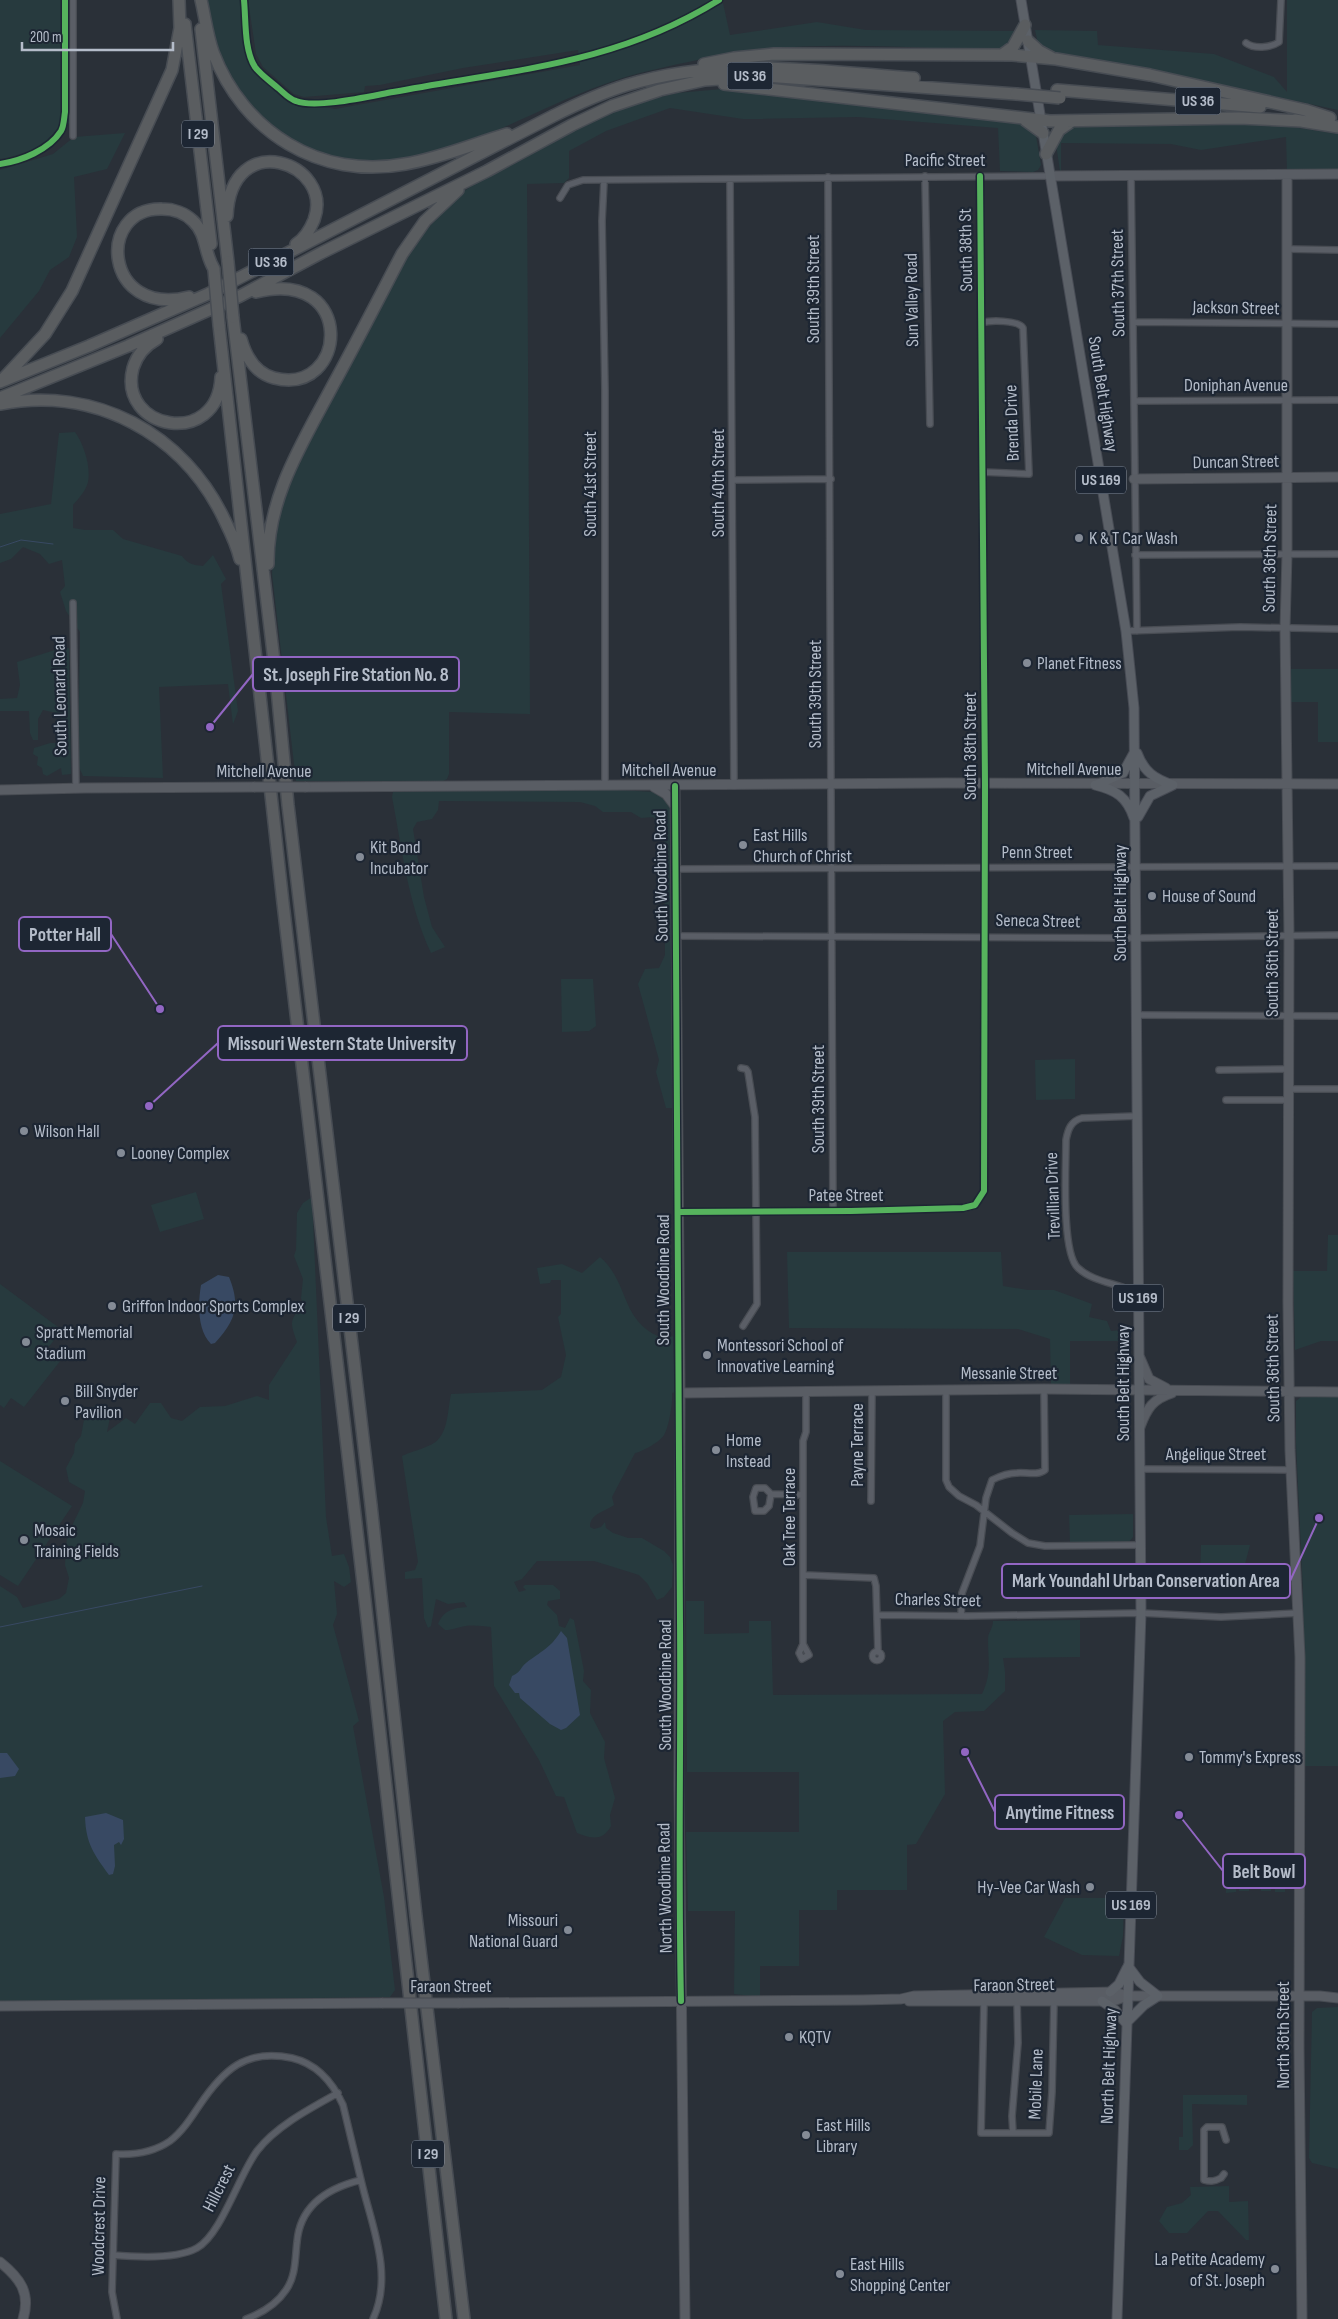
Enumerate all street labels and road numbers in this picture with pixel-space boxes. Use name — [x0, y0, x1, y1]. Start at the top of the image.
road number: US 36 — [728, 62, 772, 90]
road number: US 36 — [1176, 88, 1220, 114]
road number: I 29 — [182, 120, 214, 148]
street label: Pacific Street — [905, 150, 986, 171]
street label: South 38th St — [955, 208, 977, 292]
street label: South 37th Street — [1107, 228, 1129, 337]
street label: South 39th Street — [803, 234, 824, 343]
road number: US 36 — [248, 248, 294, 276]
street label: Sun Valley Road — [901, 253, 923, 347]
street label: Jackson Street — [1191, 297, 1280, 319]
street label: South Belt Highway — [1084, 335, 1123, 453]
street label: Doniphan Avenue — [1184, 375, 1288, 396]
street label: Brenda Drive — [1000, 384, 1024, 462]
street label: South 40th Street — [708, 428, 729, 537]
street label: South 41st Street — [580, 431, 601, 537]
street label: Duncan Street — [1193, 451, 1280, 473]
road number: US 169 — [1076, 466, 1126, 494]
street label: South 36th Street — [1259, 503, 1281, 612]
street label: South Leonard Road — [48, 636, 72, 756]
street label: South 39th Street — [805, 639, 826, 748]
street label: South 38th Street — [960, 691, 981, 800]
street label: Mitchell Avenue — [1026, 759, 1122, 780]
street label: Mitchell Avenue — [621, 760, 717, 781]
street label: Mitchell Avenue — [216, 761, 312, 782]
street label: South Woodbine Road — [649, 810, 673, 942]
street label: Penn Street — [1001, 842, 1073, 863]
street label: South Belt Highway — [1110, 845, 1131, 961]
street label: South 36th Street — [1262, 908, 1283, 1017]
street label: Seneca Street — [996, 910, 1081, 932]
street label: South 39th Street — [808, 1044, 829, 1153]
street label: Trevillian Drive — [1041, 1152, 1065, 1240]
street label: Patee Street — [809, 1185, 884, 1206]
street label: South Woodbine Road — [653, 1214, 674, 1346]
road number: US 169 — [1113, 1285, 1163, 1312]
road number: I 29 — [333, 1305, 365, 1332]
street label: South 36th Street — [1262, 1313, 1284, 1422]
street label: South Belt Highway — [1113, 1325, 1134, 1441]
street label: Messanie Street — [961, 1363, 1058, 1384]
street label: Payne Terrace — [847, 1403, 868, 1487]
street label: Angelique Street — [1165, 1444, 1267, 1465]
street label: Oak Tree Terrace — [779, 1468, 800, 1566]
street label: Charles Street — [895, 1589, 982, 1611]
street label: South Woodbine Road — [655, 1619, 676, 1751]
street label: North Woodbine Road — [653, 1823, 677, 1953]
road number: US 169 — [1106, 1892, 1156, 1918]
street label: Faraon Street — [973, 1974, 1055, 1996]
street label: Faraon Street — [410, 1976, 492, 1997]
street label: North 36th Street — [1273, 1981, 1294, 2089]
street label: North Belt Highway — [1096, 2008, 1122, 2124]
street label: Mobile Lane — [1024, 2048, 1048, 2120]
road number: I 29 — [412, 2140, 444, 2168]
street label: Hillcrest — [198, 2160, 240, 2215]
street label: Woodcrest Drive — [88, 2176, 110, 2276]

